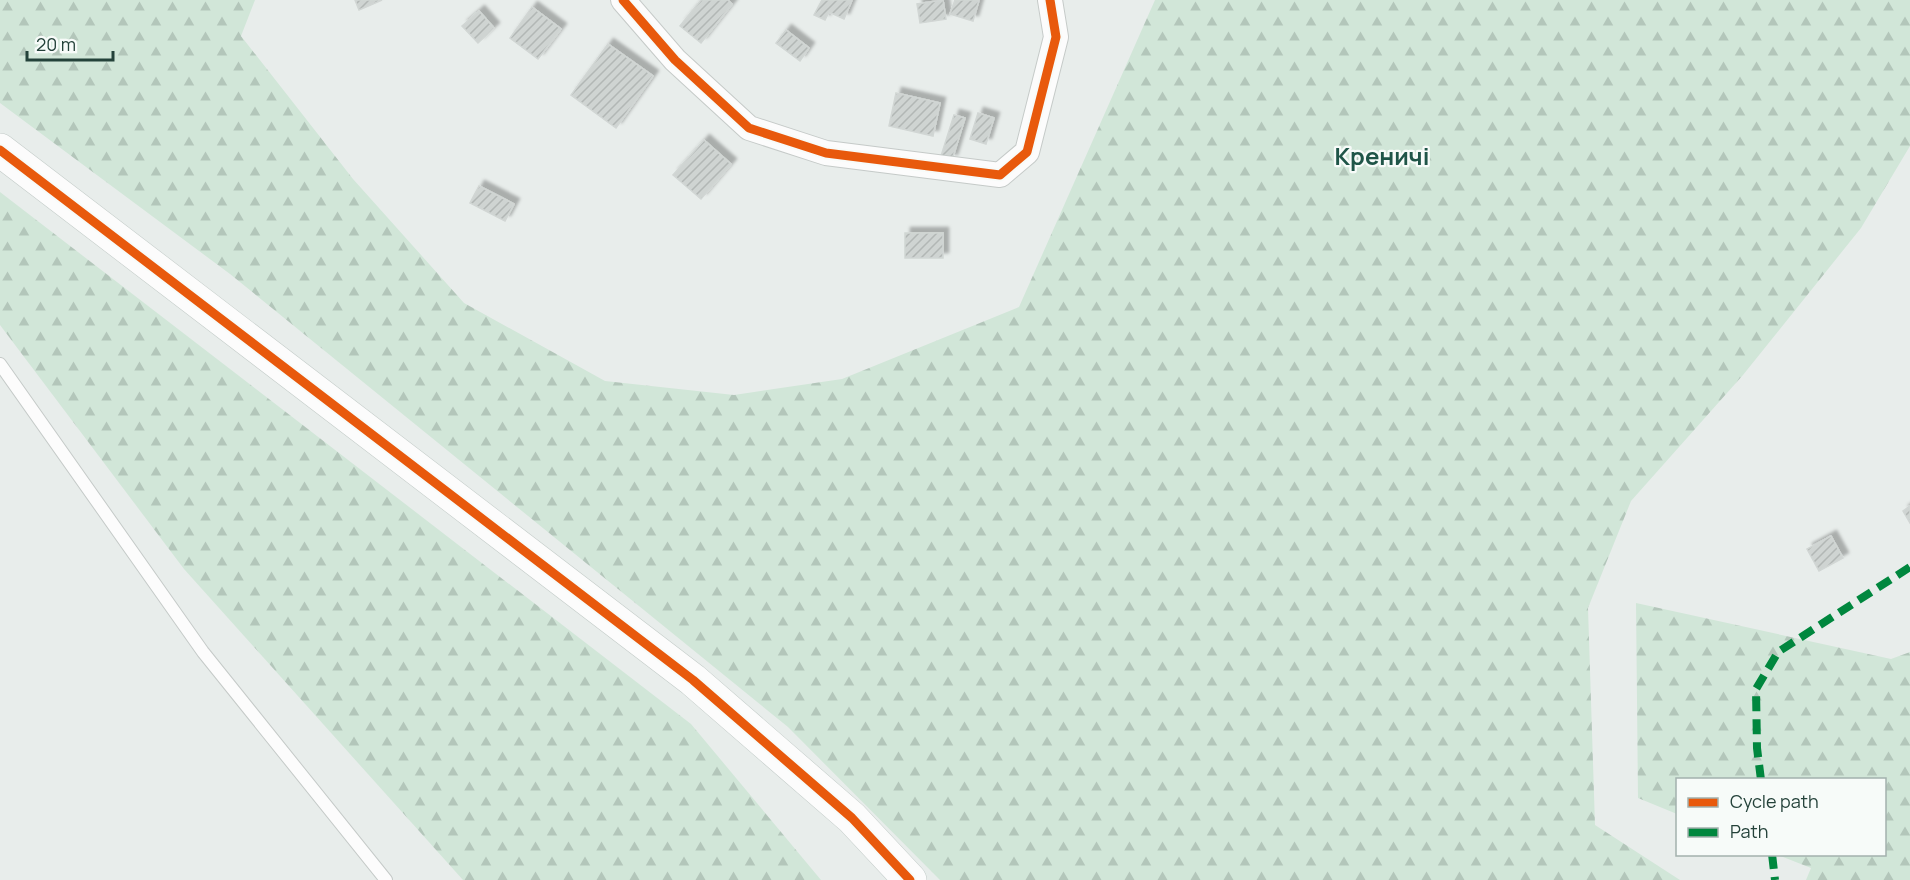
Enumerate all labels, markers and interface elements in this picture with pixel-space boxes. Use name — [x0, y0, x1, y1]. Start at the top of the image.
scale bar — [27, 24, 112, 62]
text: 20 m — [36, 32, 76, 56]
district label: Креничі — [1335, 139, 1429, 172]
legend — [1676, 778, 1886, 856]
text: Cycle path — [1730, 789, 1819, 813]
text: Path — [1730, 819, 1768, 843]

